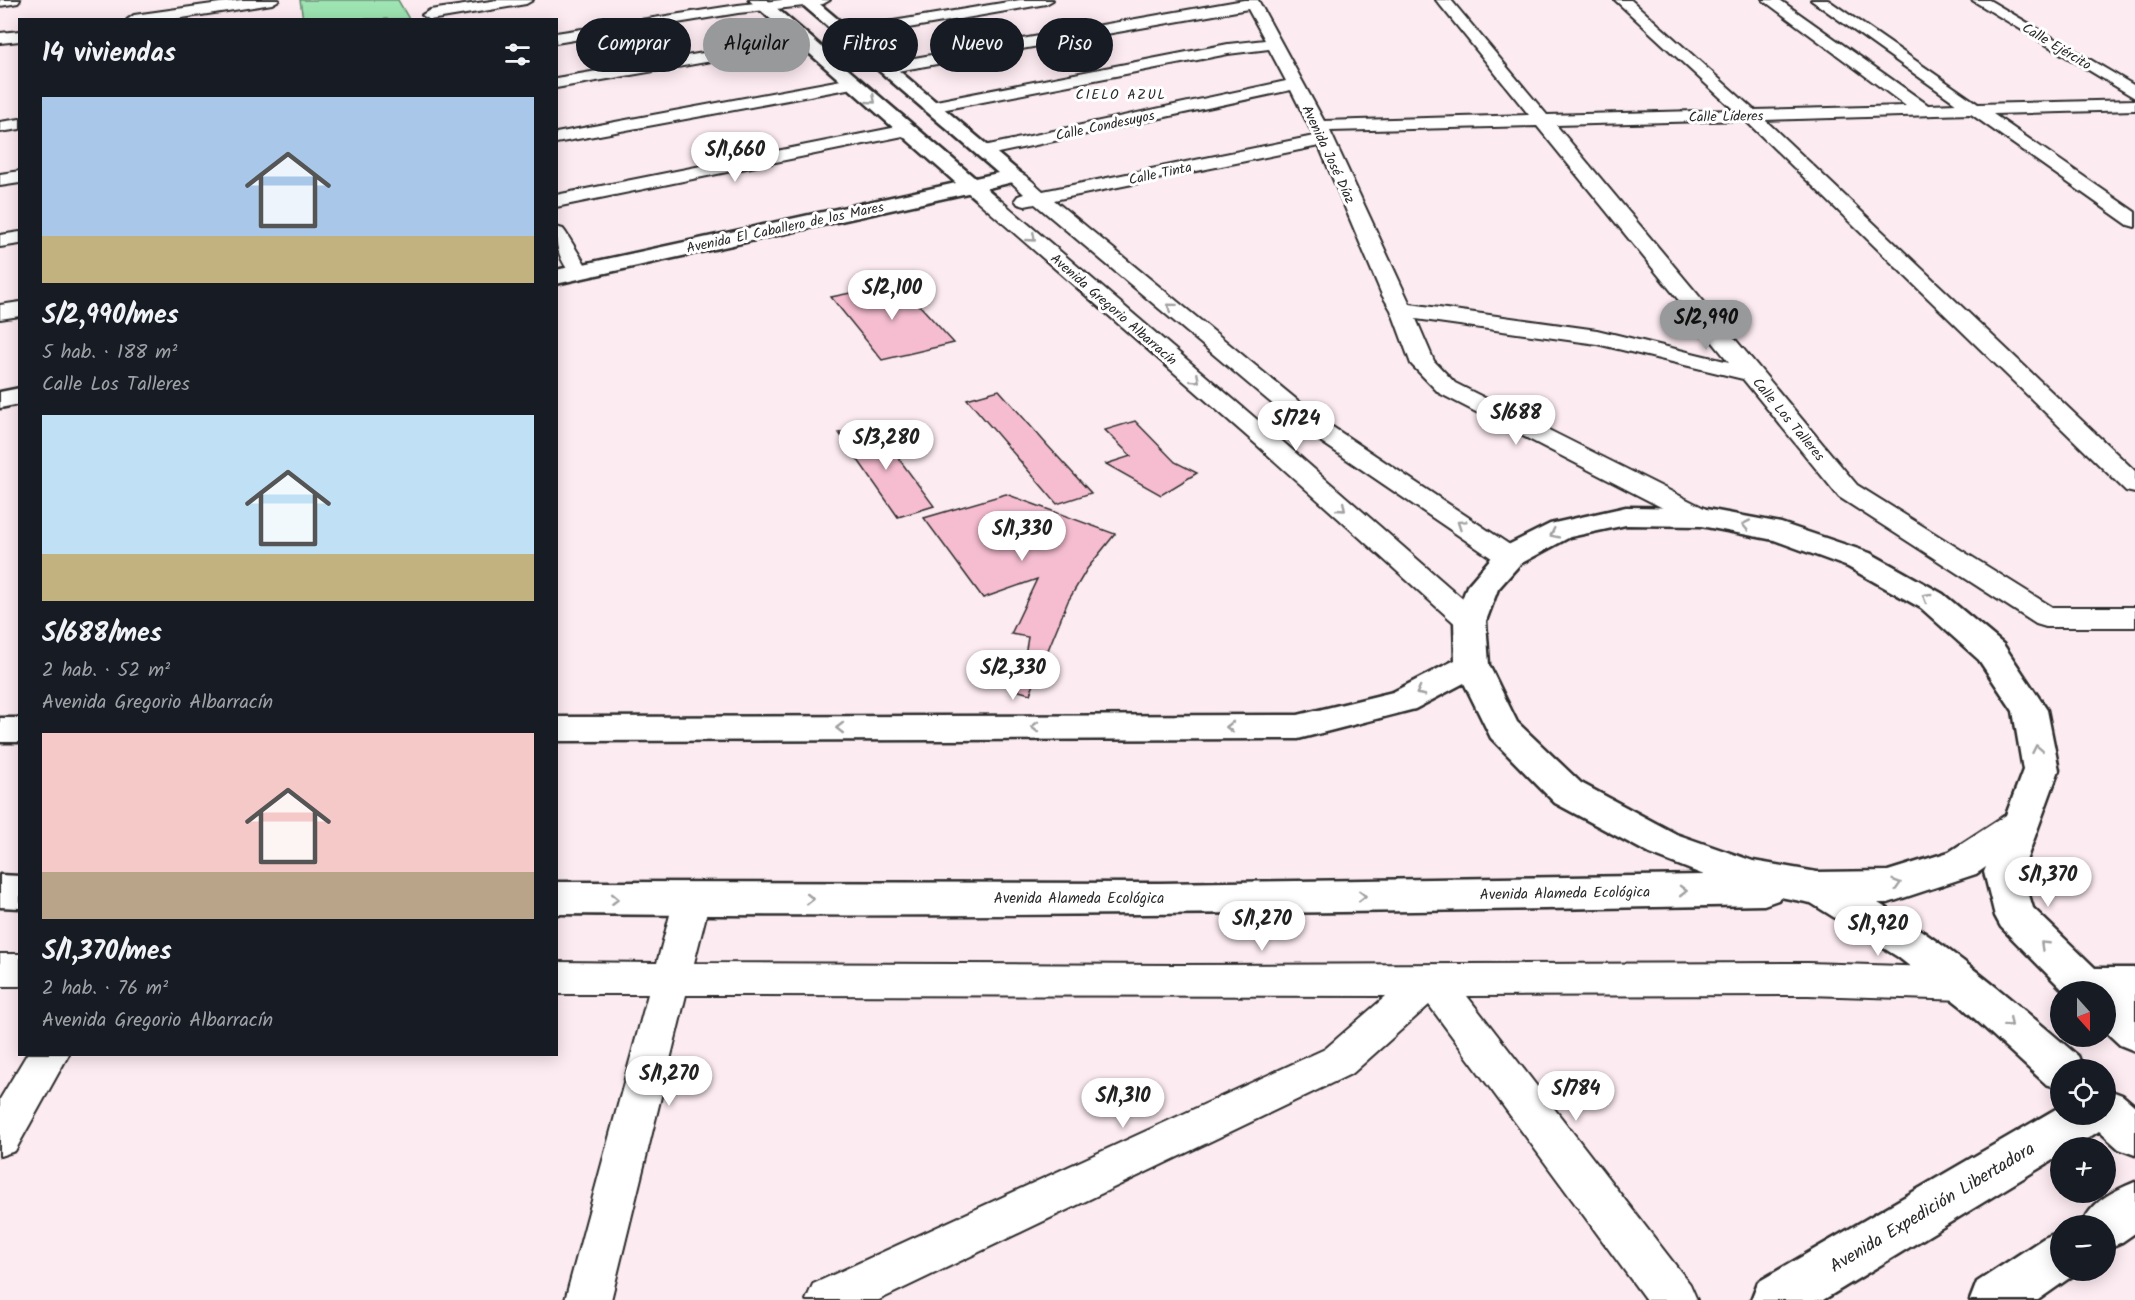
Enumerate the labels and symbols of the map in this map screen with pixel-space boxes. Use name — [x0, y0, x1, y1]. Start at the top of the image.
street label: Calle Ejército — [2018, 17, 2095, 76]
district label: CIELO AZUL — [1076, 84, 1166, 106]
one-way arrow — [865, 93, 876, 104]
street label: Avenida José Díaz — [1296, 102, 1361, 207]
street label: Calle Condesuyos — [1054, 105, 1157, 147]
street label: Calle Líderes — [1688, 105, 1764, 129]
pin: S/1,660 — [680, 132, 790, 183]
street label: Calle Tinta — [1127, 157, 1194, 191]
street label: Avenida El Caballero de los Mares — [684, 196, 886, 260]
one-way arrow — [1025, 231, 1036, 242]
street label: Avenida Gregorio Albarracín — [1045, 248, 1182, 371]
pin: S/2,100 — [837, 270, 947, 321]
pin: S/2,990 — [1651, 300, 1761, 351]
one-way arrow — [1167, 303, 1178, 314]
one-way arrow — [1189, 372, 1200, 383]
street label: Calle Los Talleres — [1747, 373, 1830, 466]
pin: S/688 — [1474, 395, 1558, 446]
pin: S/724 — [1254, 401, 1338, 452]
pin: S/3,280 — [831, 420, 941, 471]
one-way arrow — [1336, 501, 1346, 512]
pin: S/1,330 — [967, 511, 1077, 562]
one-way arrow — [1741, 519, 1751, 532]
one-way arrow — [1457, 520, 1467, 532]
one-way arrow — [1550, 526, 1561, 538]
one-way arrow — [1921, 594, 1932, 605]
pin: S/2,330 — [958, 650, 1068, 701]
one-way arrow — [1415, 685, 1426, 697]
one-way arrow — [1030, 721, 1039, 733]
one-way arrow — [1225, 721, 1234, 733]
one-way arrow — [835, 722, 844, 734]
one-way arrow — [2031, 744, 2044, 754]
pin: S/1,370 — [1993, 857, 2103, 908]
one-way arrow — [1891, 879, 1901, 891]
street label: Avenida Alameda Ecológica — [1480, 881, 1650, 907]
one-way arrow — [1678, 884, 1687, 897]
street label: Avenida Alameda Ecológica — [994, 887, 1164, 911]
one-way arrow — [1357, 890, 1366, 902]
one-way arrow — [610, 893, 619, 905]
one-way arrow — [805, 893, 814, 905]
pin: S/1,270 — [1207, 901, 1317, 952]
pin: S/1,920 — [1823, 906, 1933, 957]
one-way arrow — [2040, 941, 2051, 952]
north arrow — [2050, 981, 2116, 1047]
one-way arrow — [2002, 1016, 2013, 1027]
pin: S/1,270 — [614, 1056, 724, 1107]
pin: S/784 — [1534, 1071, 1618, 1122]
pin: S/1,310 — [1068, 1078, 1178, 1129]
street label: Avenida Expedición Libertadora — [1825, 1135, 2041, 1281]

